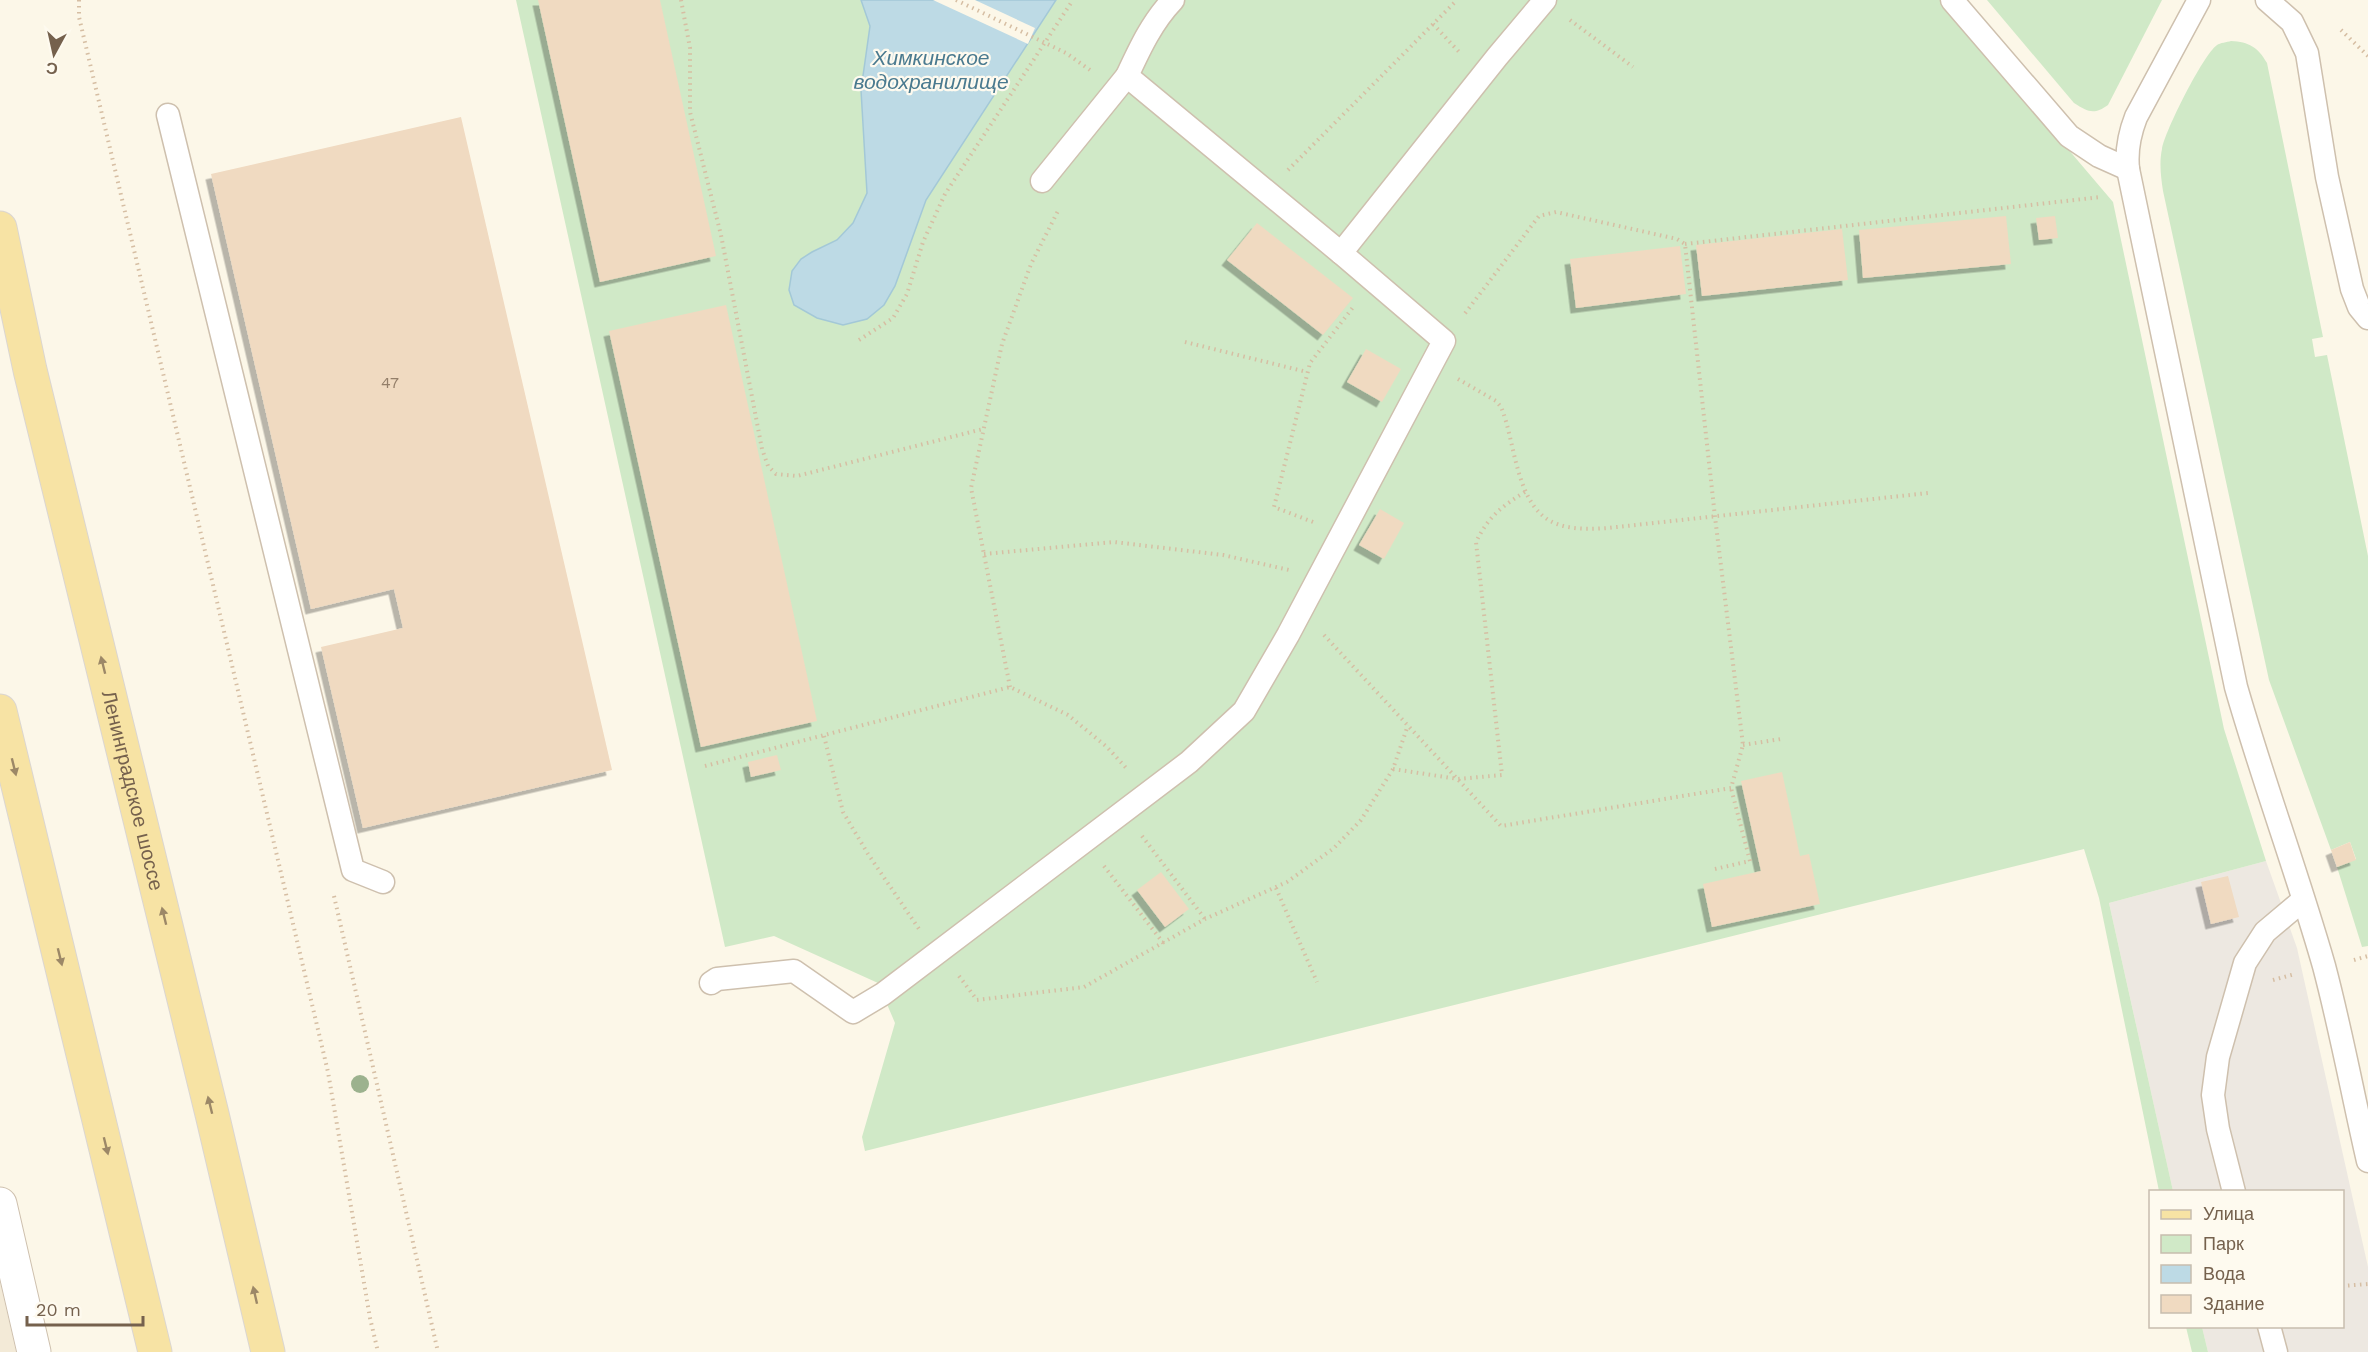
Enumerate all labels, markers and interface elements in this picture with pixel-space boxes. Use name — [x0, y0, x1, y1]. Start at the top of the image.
north arrow — [24, 24, 84, 84]
water label: Химкинское водохранилище — [853, 45, 1009, 94]
text: С — [45, 58, 59, 79]
house number: 47 — [381, 373, 399, 392]
one-way arrow — [97, 656, 107, 674]
street label: Ленинградское шоссе — [97, 688, 169, 893]
one-way arrow — [9, 758, 19, 777]
one-way arrow — [158, 907, 168, 925]
one-way arrow — [55, 948, 65, 966]
one-way arrow — [205, 1096, 215, 1114]
one-way arrow — [102, 1137, 112, 1156]
legend — [2149, 1190, 2344, 1328]
text: Улица — [2203, 1203, 2255, 1224]
text: Парк — [2203, 1233, 2244, 1254]
text: Вода — [2203, 1263, 2246, 1284]
one-way arrow — [249, 1286, 259, 1304]
scale bar — [27, 1289, 142, 1327]
text: Здание — [2203, 1293, 2264, 1314]
text: 20 m — [36, 1299, 81, 1320]

